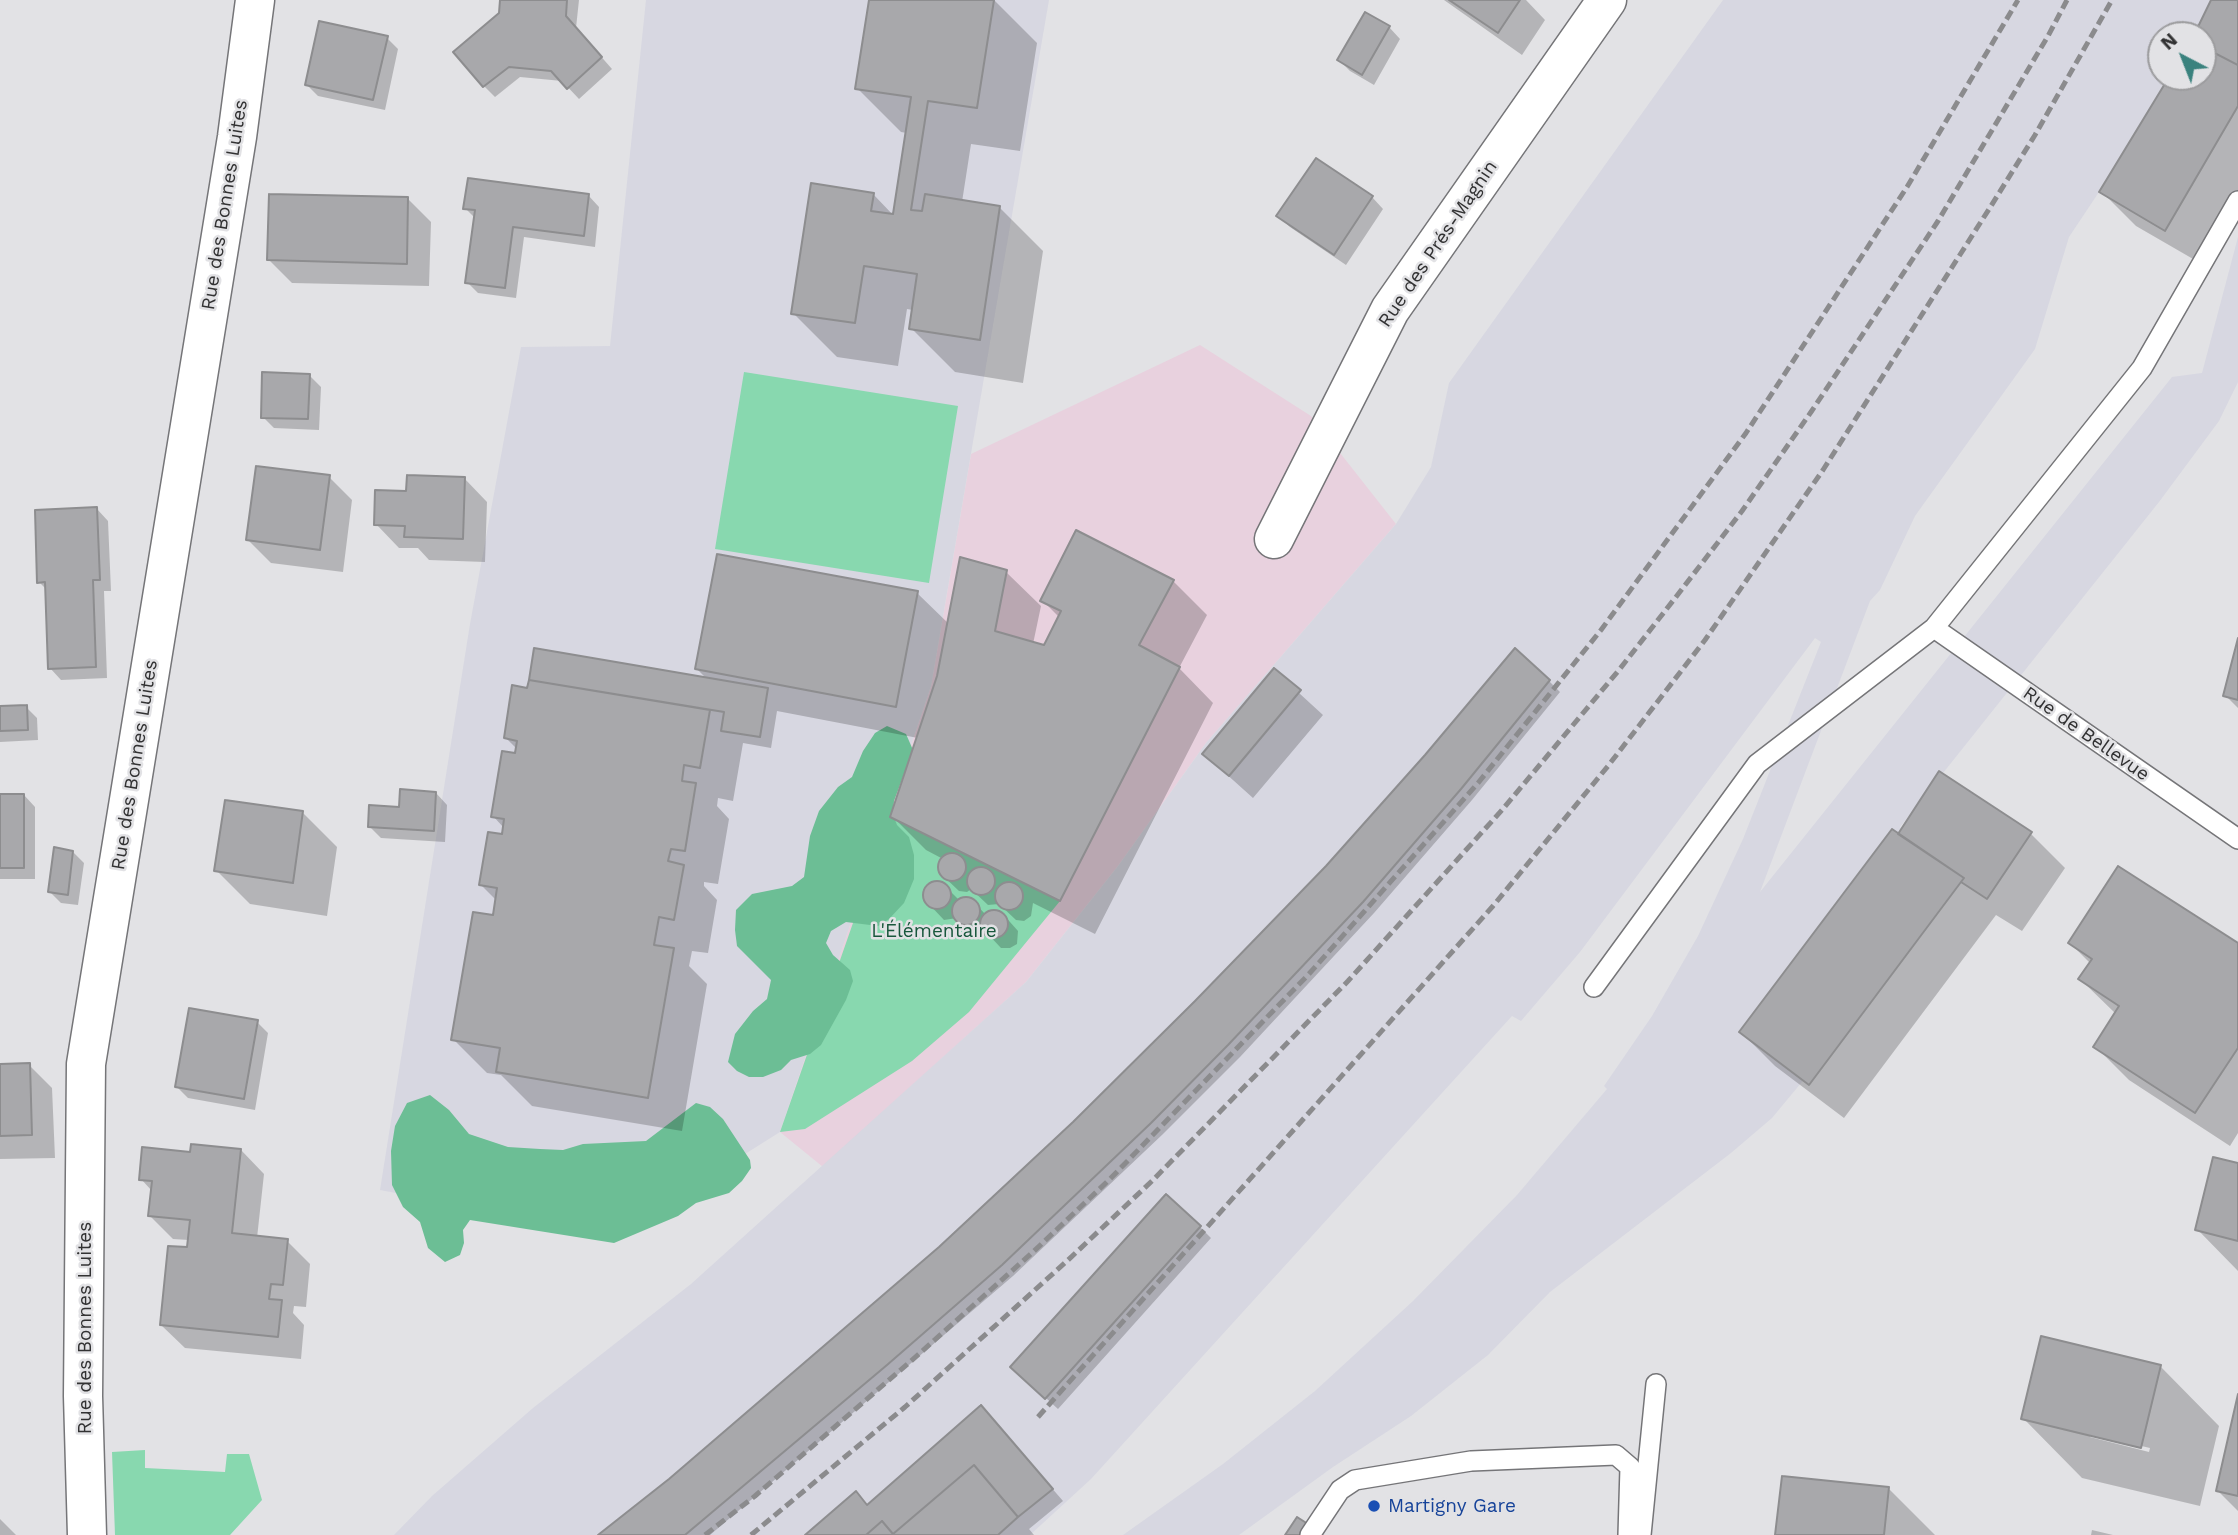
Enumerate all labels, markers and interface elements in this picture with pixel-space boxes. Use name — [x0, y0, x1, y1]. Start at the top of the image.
north arrow — [2147, 21, 2217, 91]
text: N — [2156, 28, 2182, 55]
street label: Rue des Bonnes Luites — [197, 98, 253, 312]
street label: Rue des Prés-Magnin — [1374, 156, 1502, 332]
street label: Rue des Bonnes Luites — [107, 658, 163, 872]
street label: Rue de Bellevue — [2018, 682, 2154, 786]
park label: L'Élémentaire — [871, 920, 997, 942]
street label: Rue des Bonnes Luites — [74, 1222, 96, 1434]
place label: Martigny Gare — [1388, 1495, 1516, 1517]
marker: Martigny Gare — [1366, 1498, 1382, 1514]

